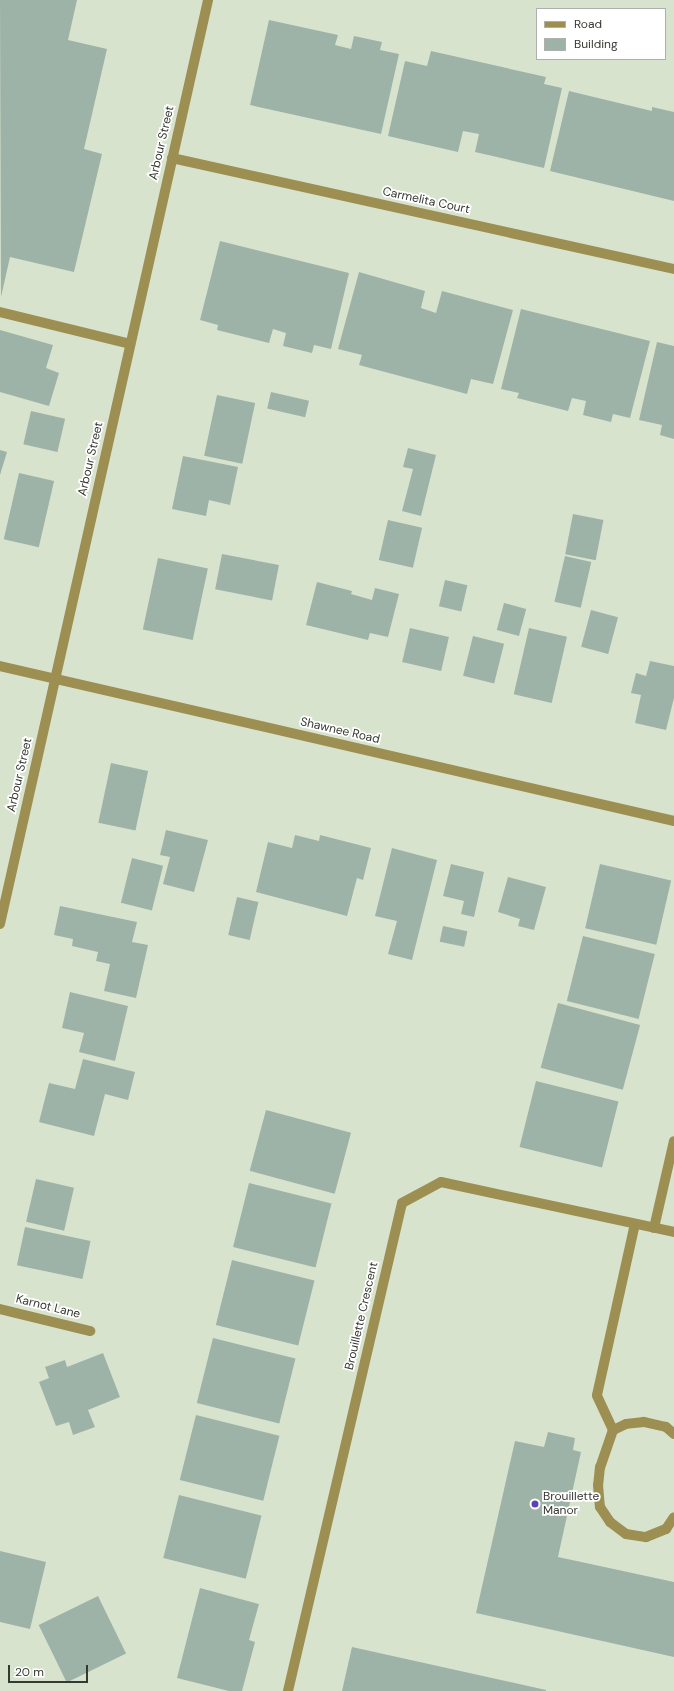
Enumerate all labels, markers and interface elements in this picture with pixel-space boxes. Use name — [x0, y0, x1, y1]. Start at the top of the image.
legend — [536, 8, 666, 60]
text: Road — [574, 16, 602, 32]
text: Building — [574, 36, 618, 52]
street label: Arbour Street — [146, 105, 178, 181]
street label: Carmelita Court — [381, 185, 471, 217]
street label: Arbour Street — [75, 421, 107, 497]
street label: Shawnee Road — [299, 715, 381, 747]
street label: Arbour Street — [4, 737, 36, 813]
street label: Brouillette Crescent — [343, 1261, 381, 1371]
street label: Karnot Lane — [14, 1292, 82, 1322]
place label: Brouillette Manor — [543, 1490, 599, 1518]
marker: Brouillette Manor — [530, 1499, 540, 1509]
scale bar — [10, 1657, 90, 1683]
text: 20 m — [15, 1664, 44, 1680]

